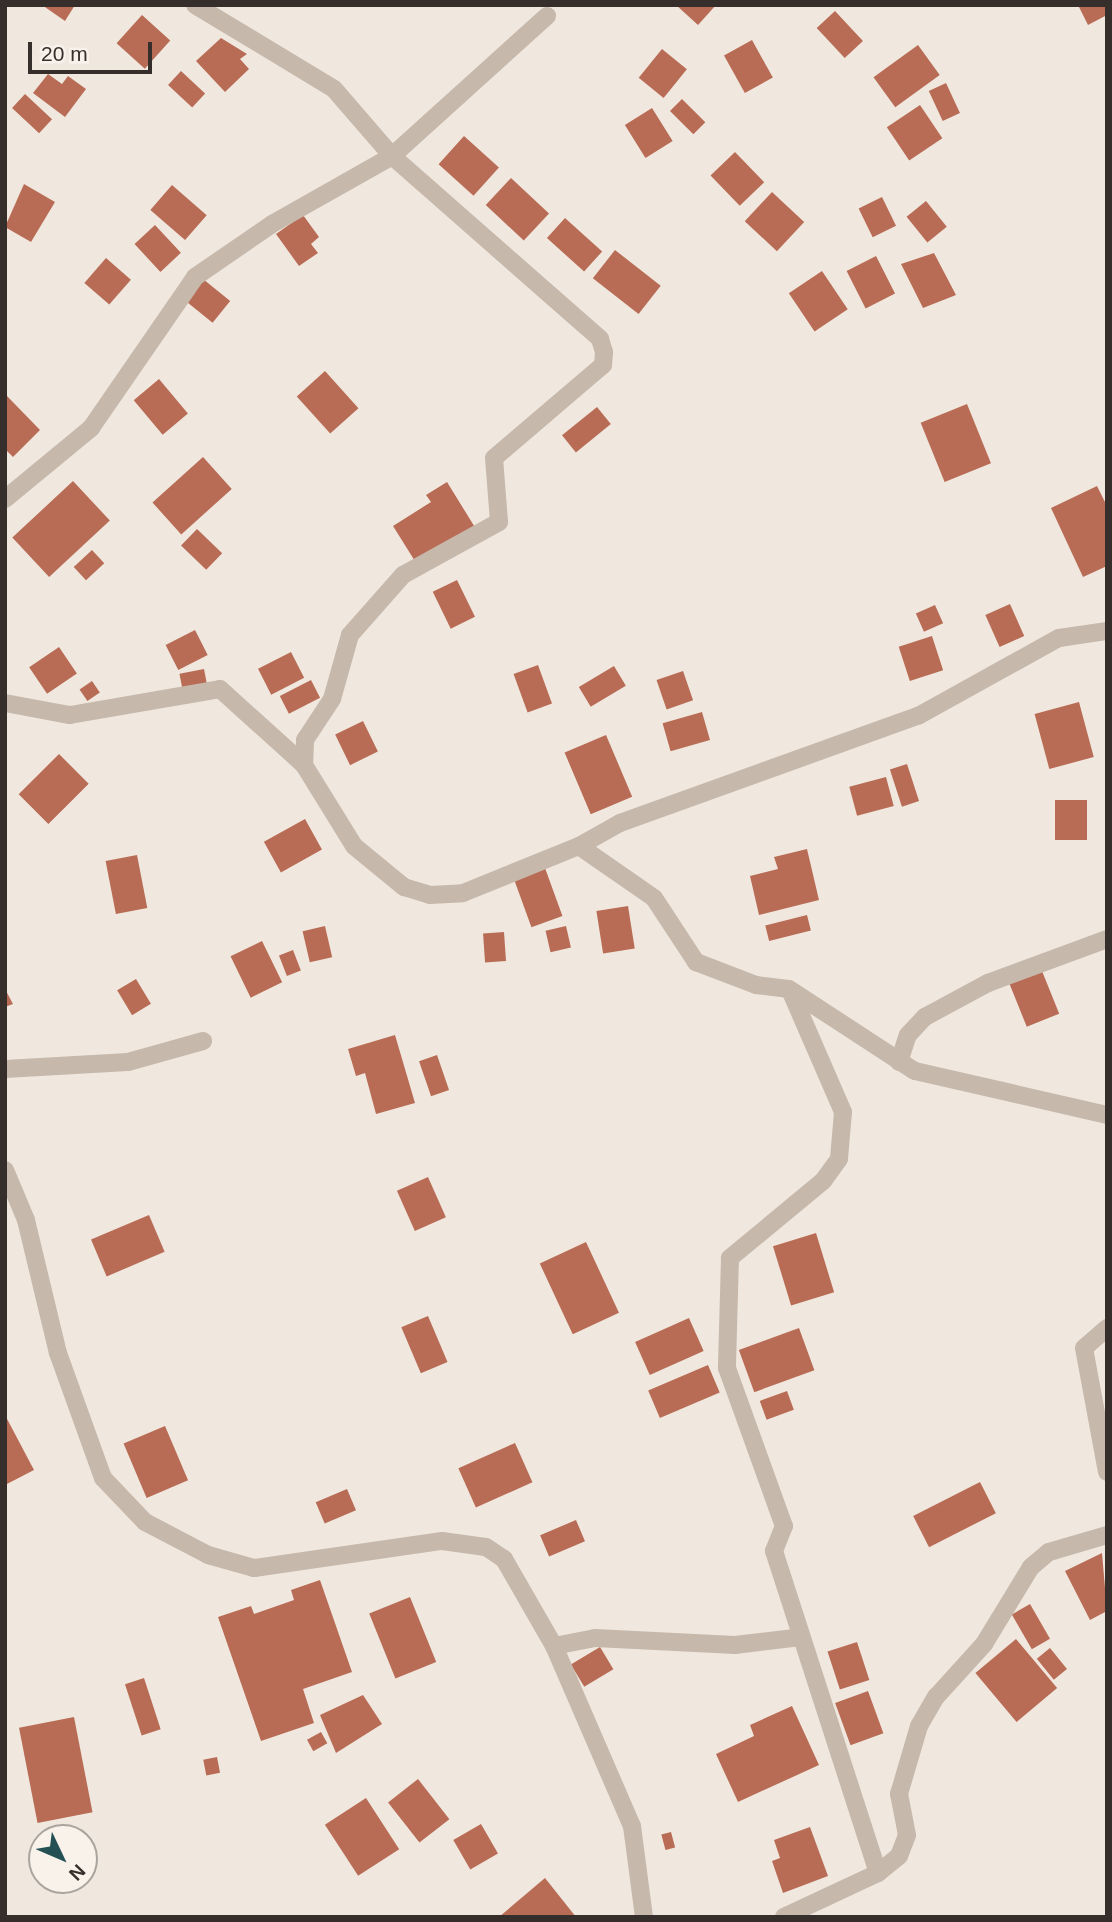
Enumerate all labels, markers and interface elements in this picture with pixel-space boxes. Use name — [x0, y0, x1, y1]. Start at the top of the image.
scale bar — [32, 28, 156, 72]
text: 20 m — [41, 42, 88, 65]
north arrow — [28, 1824, 98, 1894]
text: N — [65, 1860, 89, 1885]

